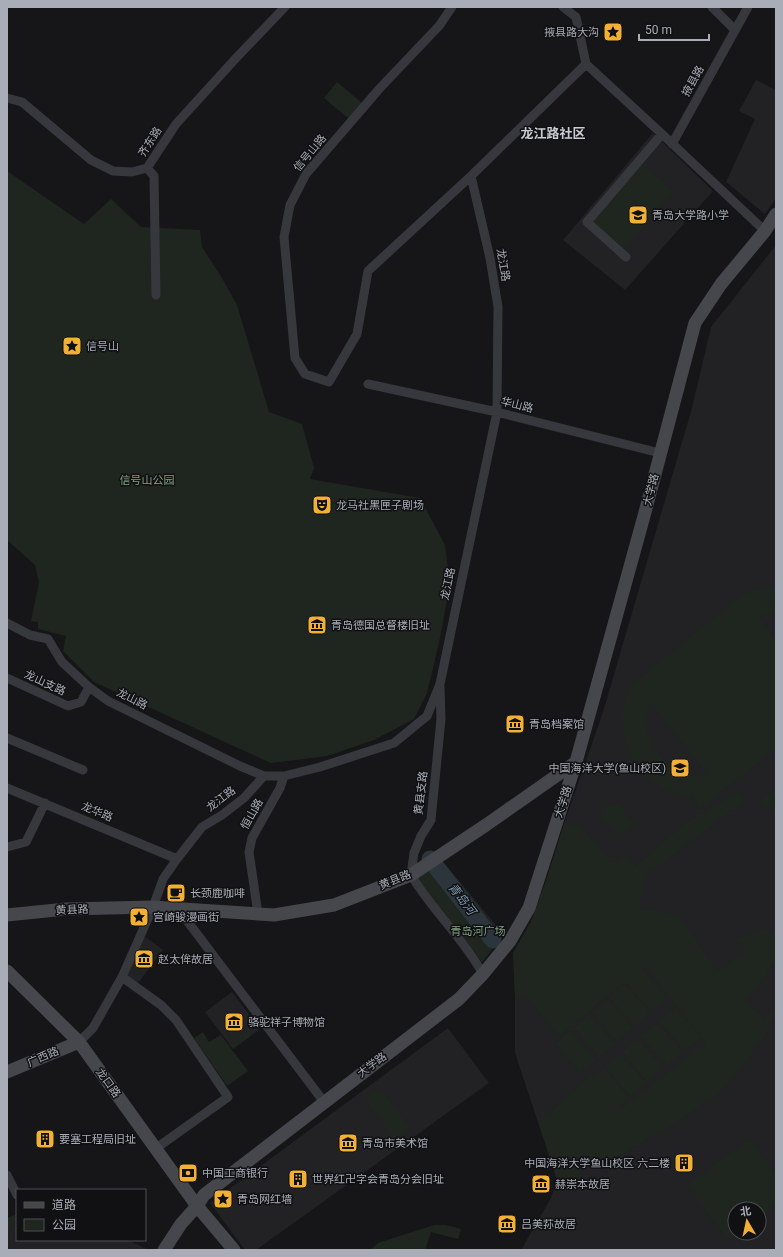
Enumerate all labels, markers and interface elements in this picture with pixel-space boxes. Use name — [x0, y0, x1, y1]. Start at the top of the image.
scale bar — [639, 16, 709, 42]
place icon: 掖县路大沟 — [602, 21, 624, 43]
text: 50 m — [645, 23, 672, 37]
place label: 掖县路大沟 — [544, 26, 599, 39]
street label: 掖县路 — [679, 63, 707, 99]
street label: 齐东路 — [136, 125, 164, 159]
district label: 龙江路社区 — [520, 126, 586, 141]
street label: 信号山路 — [291, 132, 329, 174]
school or university icon: 青岛大学路小学 — [627, 204, 649, 226]
place label: 青岛大学路小学 — [652, 209, 729, 222]
street label: 龙江路 — [494, 248, 512, 282]
place icon: 信号山 — [61, 335, 83, 357]
place label: 信号山 — [86, 340, 119, 353]
street label: 华山路 — [499, 395, 535, 415]
street label: 大学路 — [641, 472, 661, 508]
park label: 信号山公园 — [120, 474, 175, 487]
theatre icon: 龙马社黑匣子剧场 — [311, 494, 333, 516]
place label: 龙马社黑匣子剧场 — [336, 499, 424, 512]
street label: 龙江路 — [438, 567, 458, 601]
museum icon: 青岛德国总督楼旧址 — [306, 614, 328, 636]
place label: 青岛德国总督楼旧址 — [331, 619, 430, 632]
street label: 龙山支路 — [22, 668, 68, 698]
street label: 龙山路 — [114, 686, 150, 712]
museum icon: 青岛档案馆 — [504, 713, 526, 735]
place label: 青岛档案馆 — [529, 718, 584, 731]
school or university icon: 中国海洋大学(鱼山校区) — [669, 757, 691, 779]
place label: 中国海洋大学(鱼山校区) — [548, 762, 666, 775]
street label: 黄县支路 — [412, 770, 430, 816]
street label: 龙江路 — [204, 784, 238, 814]
street label: 大学路 — [552, 784, 574, 820]
street label: 恒山路 — [238, 796, 266, 832]
street label: 龙华路 — [79, 800, 115, 824]
street label: 黄县路 — [377, 868, 413, 892]
water label: 青岛河 — [445, 881, 480, 919]
cafe icon: 长颈鹿咖啡 — [165, 882, 187, 904]
place label: 长颈鹿咖啡 — [190, 887, 245, 900]
street label: 黄县路 — [55, 903, 89, 917]
place icon: 宫崎骏漫画街 — [128, 906, 150, 928]
place label: 宫崎骏漫画街 — [153, 911, 219, 924]
park label: 青岛河广场 — [451, 925, 506, 938]
museum icon: 赵太侔故居 — [133, 948, 155, 970]
place label: 赵太侔故居 — [158, 953, 213, 966]
museum icon: 骆驼祥子博物馆 — [223, 1011, 245, 1033]
place label: 骆驼祥子博物馆 — [248, 1016, 325, 1029]
street label: 广西路 — [25, 1045, 61, 1069]
street label: 大学路 — [355, 1050, 389, 1080]
street label: 龙口路 — [93, 1066, 123, 1100]
building icon: 要塞工程局旧址 — [34, 1128, 56, 1150]
museum icon: 青岛市美术馆 — [337, 1132, 359, 1154]
place label: 要塞工程局旧址 — [59, 1133, 136, 1146]
place label: 青岛市美术馆 — [362, 1137, 428, 1150]
building icon: 中国海洋大学鱼山校区 六二楼 — [673, 1152, 695, 1174]
place label: 中国海洋大学鱼山校区 六二楼 — [524, 1157, 670, 1170]
bank icon: 中国工商银行 — [177, 1162, 199, 1184]
place label: 中国工商银行 — [202, 1167, 268, 1180]
building icon: 世界红卍字会青岛分会旧址 — [287, 1168, 309, 1190]
place label: 世界红卍字会青岛分会旧址 — [312, 1173, 444, 1186]
museum icon: 赫崇本故居 — [530, 1173, 552, 1195]
place label: 赫崇本故居 — [555, 1178, 610, 1191]
place icon: 青岛网红墙 — [212, 1188, 234, 1210]
legend — [16, 1189, 146, 1241]
place label: 青岛网红墙 — [237, 1193, 292, 1206]
text: 道路 — [52, 1198, 76, 1212]
north arrow — [727, 1201, 767, 1241]
text: 北 — [739, 1204, 752, 1219]
museum icon: 吕美荪故居 — [496, 1213, 518, 1235]
text: 公园 — [52, 1218, 76, 1232]
place label: 吕美荪故居 — [521, 1218, 576, 1231]

